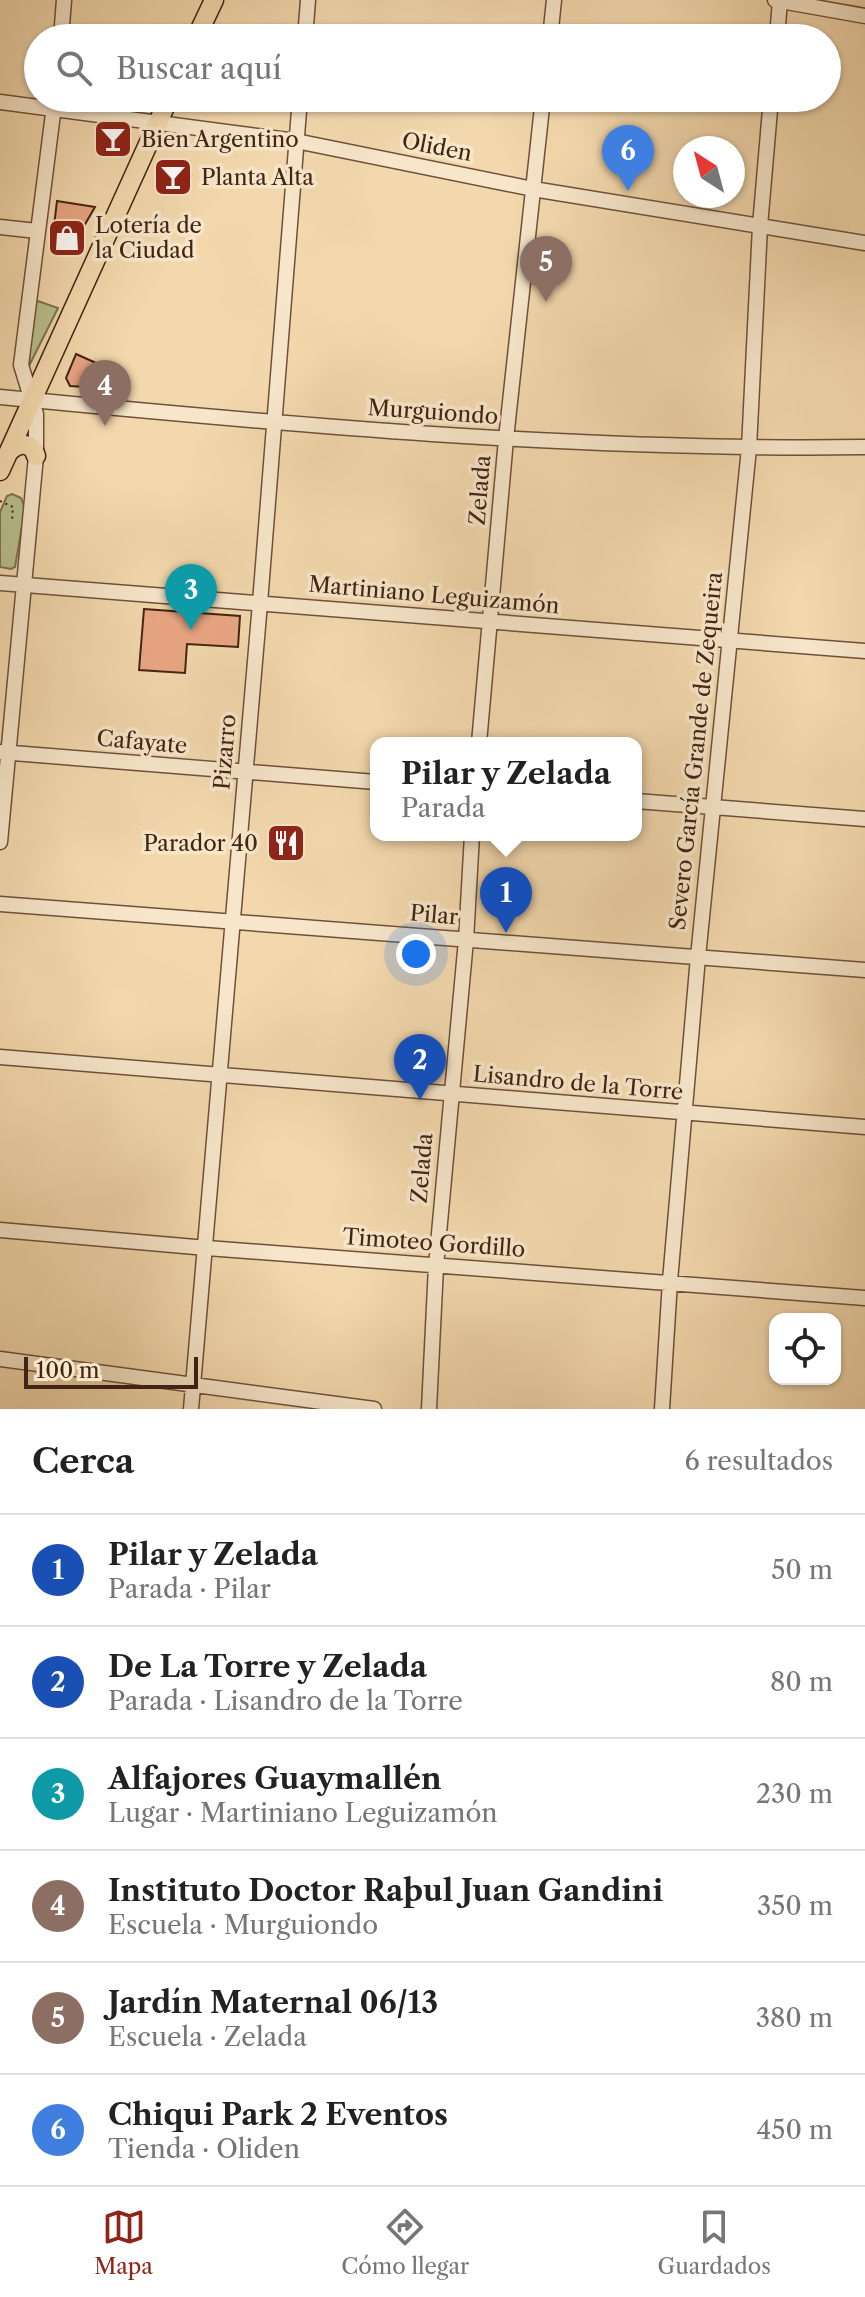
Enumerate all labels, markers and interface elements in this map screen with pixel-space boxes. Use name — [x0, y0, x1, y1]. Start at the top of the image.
search box — [24, 24, 841, 112]
icon: search — [52, 46, 96, 90]
text: Buscar aquí — [116, 50, 282, 87]
bar icon: Bien Argentino — [92, 118, 134, 160]
pin: 6 — [602, 125, 654, 191]
place label: Bien Argentino — [141, 126, 299, 153]
street label: Oliden — [400, 127, 475, 167]
north arrow — [673, 136, 745, 208]
bar icon: Planta Alta — [152, 156, 194, 198]
place label: Planta Alta — [201, 164, 314, 191]
place label: Lotería de la Ciudad — [95, 212, 202, 264]
shop icon: Lotería de la Ciudad — [46, 217, 88, 259]
pin: 5 — [520, 236, 572, 302]
pin: 4 — [79, 360, 131, 426]
street label: Murguiondo — [367, 394, 499, 430]
street label: Zelada — [463, 453, 497, 526]
pin: 3 — [165, 564, 217, 630]
street label: Severo García Grande de Zequeira — [664, 570, 728, 931]
street label: Martiniano Leguizamón — [307, 571, 561, 619]
street label: Pizarro — [208, 713, 242, 791]
street label: Cafayate — [96, 725, 188, 759]
popup — [370, 737, 642, 841]
text: Pilar y Zelada — [401, 755, 611, 792]
text: Parada — [401, 792, 486, 824]
restaurant icon: Parador 40 — [265, 822, 307, 864]
place label: Parador 40 — [143, 830, 258, 857]
pin: 1 — [480, 867, 532, 933]
street label: Pilar — [409, 899, 459, 931]
your location — [396, 934, 436, 974]
pin: 2 — [394, 1034, 446, 1100]
street label: Lisandro de la Torre — [472, 1060, 684, 1106]
street label: Zelada — [405, 1131, 439, 1204]
street label: Timoteo Gordillo — [342, 1223, 526, 1263]
map controls — [769, 1313, 841, 1385]
button: locate — [769, 1313, 841, 1385]
scale bar — [24, 1353, 198, 1389]
text: 100 m — [36, 1357, 99, 1384]
text: Cerca — [32, 1440, 134, 1482]
text: 6 resultados — [685, 1445, 833, 1477]
text: Pilar y Zelada — [108, 1536, 318, 1573]
text: 1 — [52, 1554, 64, 1586]
text: 50 m — [771, 1554, 833, 1586]
text: Parada · Pilar — [108, 1573, 271, 1605]
text: De La Torre y Zelada — [108, 1648, 427, 1685]
text: 2 — [50, 1666, 66, 1698]
text: 80 m — [770, 1666, 833, 1698]
text: Parada · Lisandro de la Torre — [108, 1685, 463, 1717]
text: Alfajores Guaymallén — [108, 1760, 442, 1797]
text: 3 — [51, 1778, 65, 1810]
text: 230 m — [756, 1778, 833, 1810]
text: Lugar · Martiniano Leguizamón — [108, 1797, 498, 1829]
text: Instituto Doctor Raþul Juan Gandini — [108, 1872, 663, 1909]
text: 4 — [50, 1890, 66, 1922]
text: 350 m — [757, 1890, 833, 1922]
text: Escuela · Murguiondo — [108, 1909, 378, 1941]
text: Jardín Maternal 06/13 — [108, 1984, 438, 2021]
text: 5 — [51, 2002, 65, 2034]
text: 380 m — [756, 2002, 833, 2034]
text: Escuela · Zelada — [108, 2021, 307, 2053]
text: Chiqui Park 2 Eventos — [108, 2096, 448, 2133]
text: 6 — [50, 2114, 66, 2146]
text: 450 m — [756, 2114, 833, 2146]
text: Tienda · Oliden — [108, 2133, 300, 2165]
tab: Mapa — [94, 2205, 153, 2280]
tab: Cómo llegar — [341, 2205, 469, 2280]
tab: Guardados — [658, 2205, 771, 2280]

